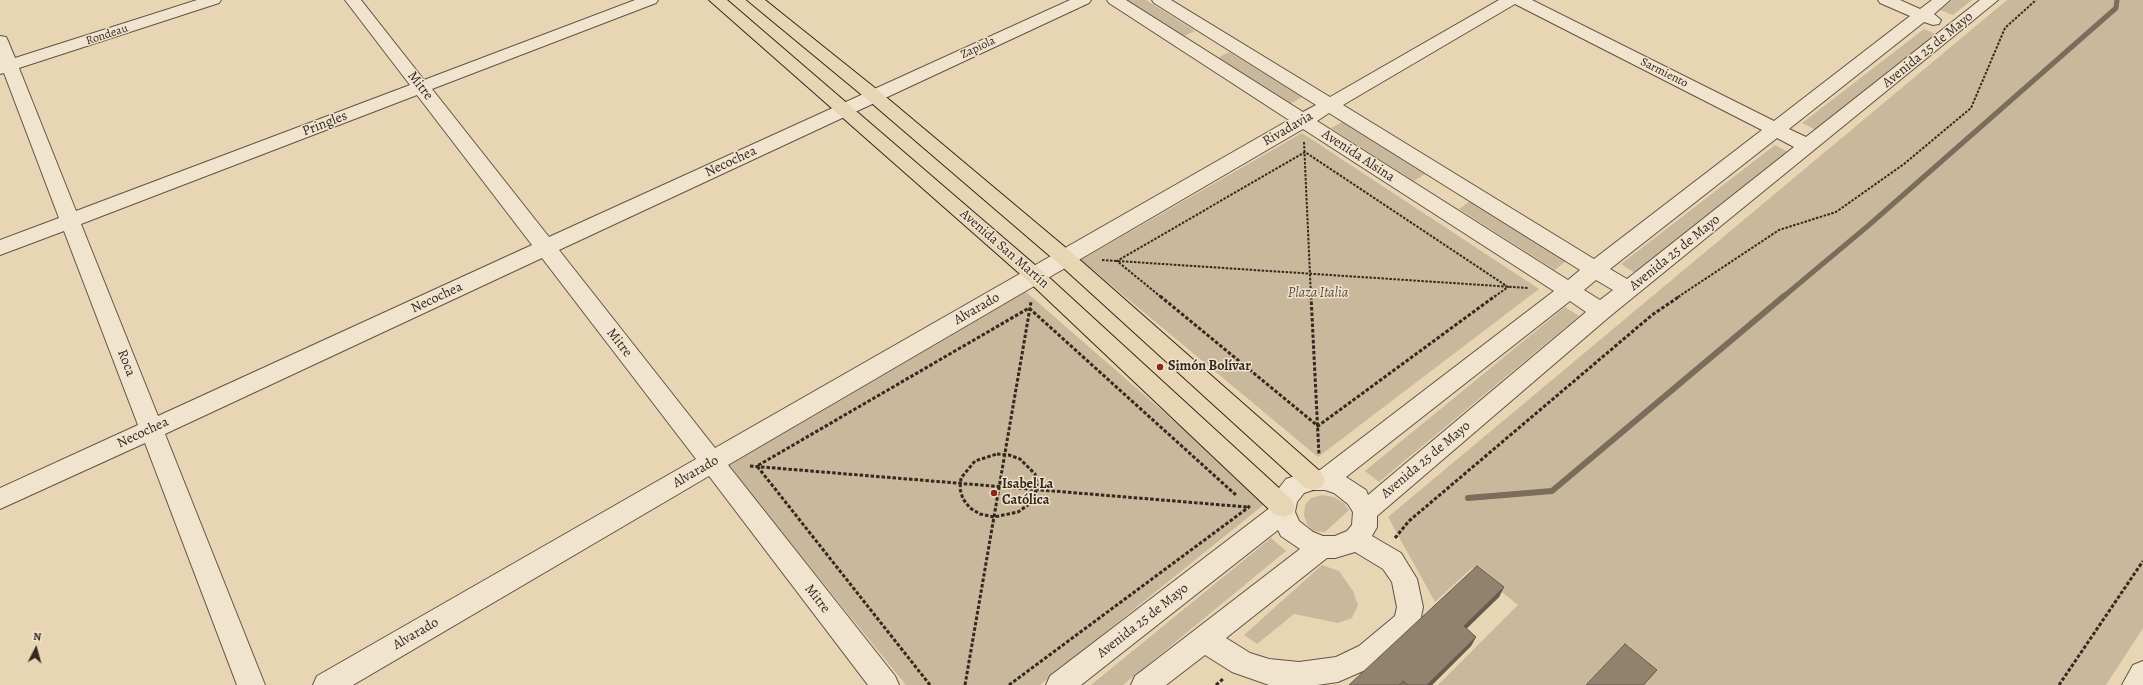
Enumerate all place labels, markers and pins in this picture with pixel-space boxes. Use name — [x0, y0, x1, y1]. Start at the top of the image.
place label: Simón Bolívar — [1168, 359, 1251, 375]
marker: Simón Bolívar — [1155, 362, 1165, 372]
place label: Isabel La Católica — [1002, 477, 1053, 510]
marker: Isabel La Católica — [989, 488, 999, 498]

